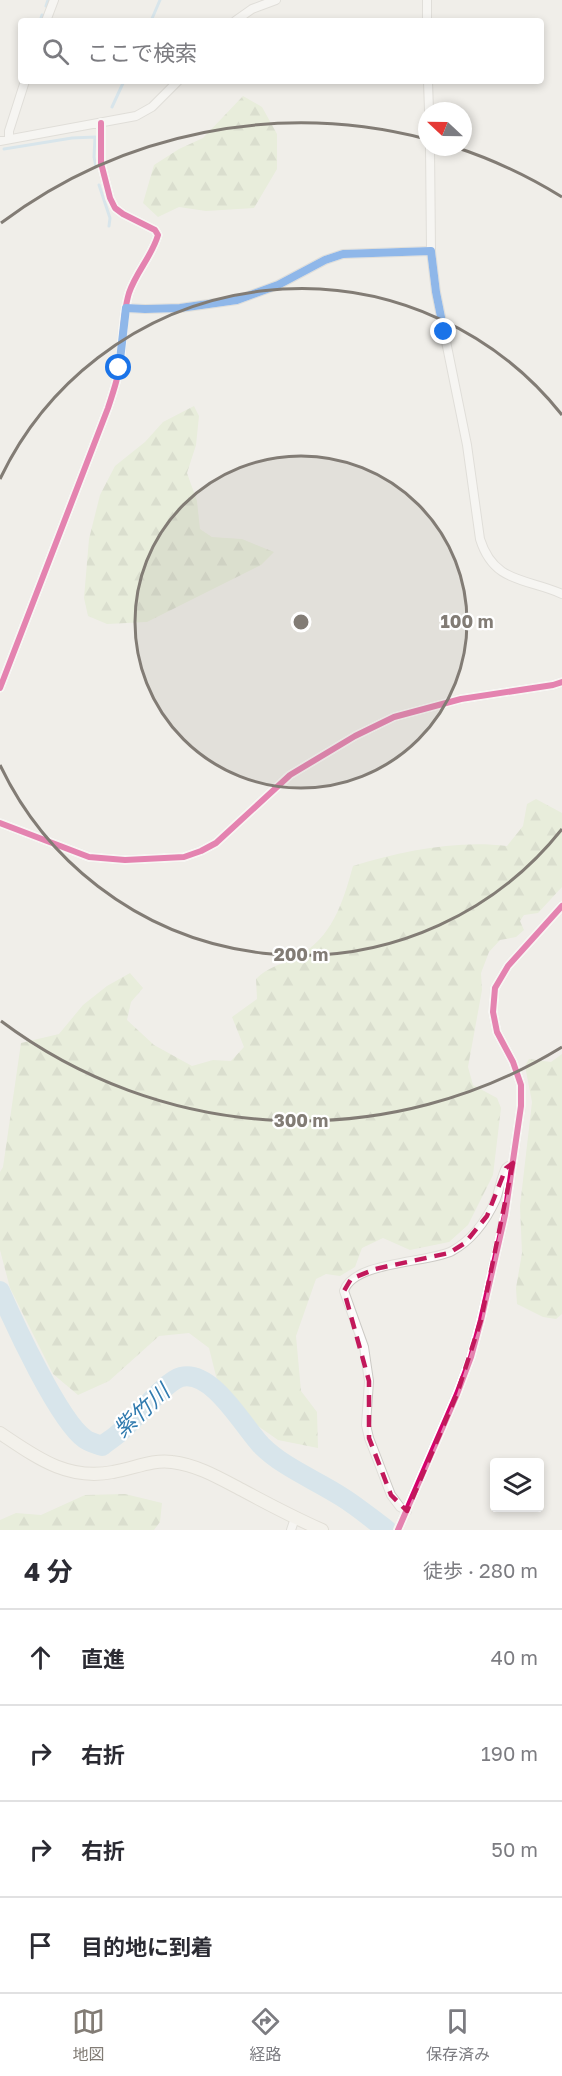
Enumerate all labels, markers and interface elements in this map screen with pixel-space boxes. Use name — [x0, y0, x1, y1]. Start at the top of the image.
search box — [18, 18, 544, 84]
icon: search — [39, 35, 72, 68]
text: ここで検索 — [87, 39, 197, 66]
north arrow — [418, 102, 472, 156]
route end — [430, 318, 456, 344]
route start — [105, 354, 131, 380]
text: 100 m — [441, 610, 493, 632]
centre of rings — [291, 612, 311, 632]
text: 200 m — [274, 943, 328, 965]
text: 300 m — [274, 1109, 328, 1131]
water label: 紫竹川 — [107, 1377, 176, 1442]
map controls — [490, 1458, 544, 1512]
button: layers — [490, 1458, 544, 1512]
text: 4 分 — [24, 1556, 73, 1587]
text: 徒歩 · 280 m — [423, 1558, 538, 1582]
icon: ahead — [24, 1641, 57, 1674]
text: 直進 — [81, 1645, 125, 1672]
text: 40 m — [491, 1645, 538, 1669]
icon: right — [24, 1737, 57, 1770]
text: 右折 — [81, 1741, 125, 1768]
text: 190 m — [481, 1741, 538, 1765]
icon: right — [24, 1833, 57, 1866]
text: 右折 — [81, 1837, 125, 1864]
text: 50 m — [491, 1837, 538, 1861]
icon: arrive — [24, 1929, 57, 1962]
text: 目的地に到着 — [81, 1933, 213, 1960]
tab: 地図 — [72, 2005, 105, 2065]
tab: 経路 — [249, 2005, 282, 2065]
tab: 保存済み — [426, 2005, 490, 2065]

